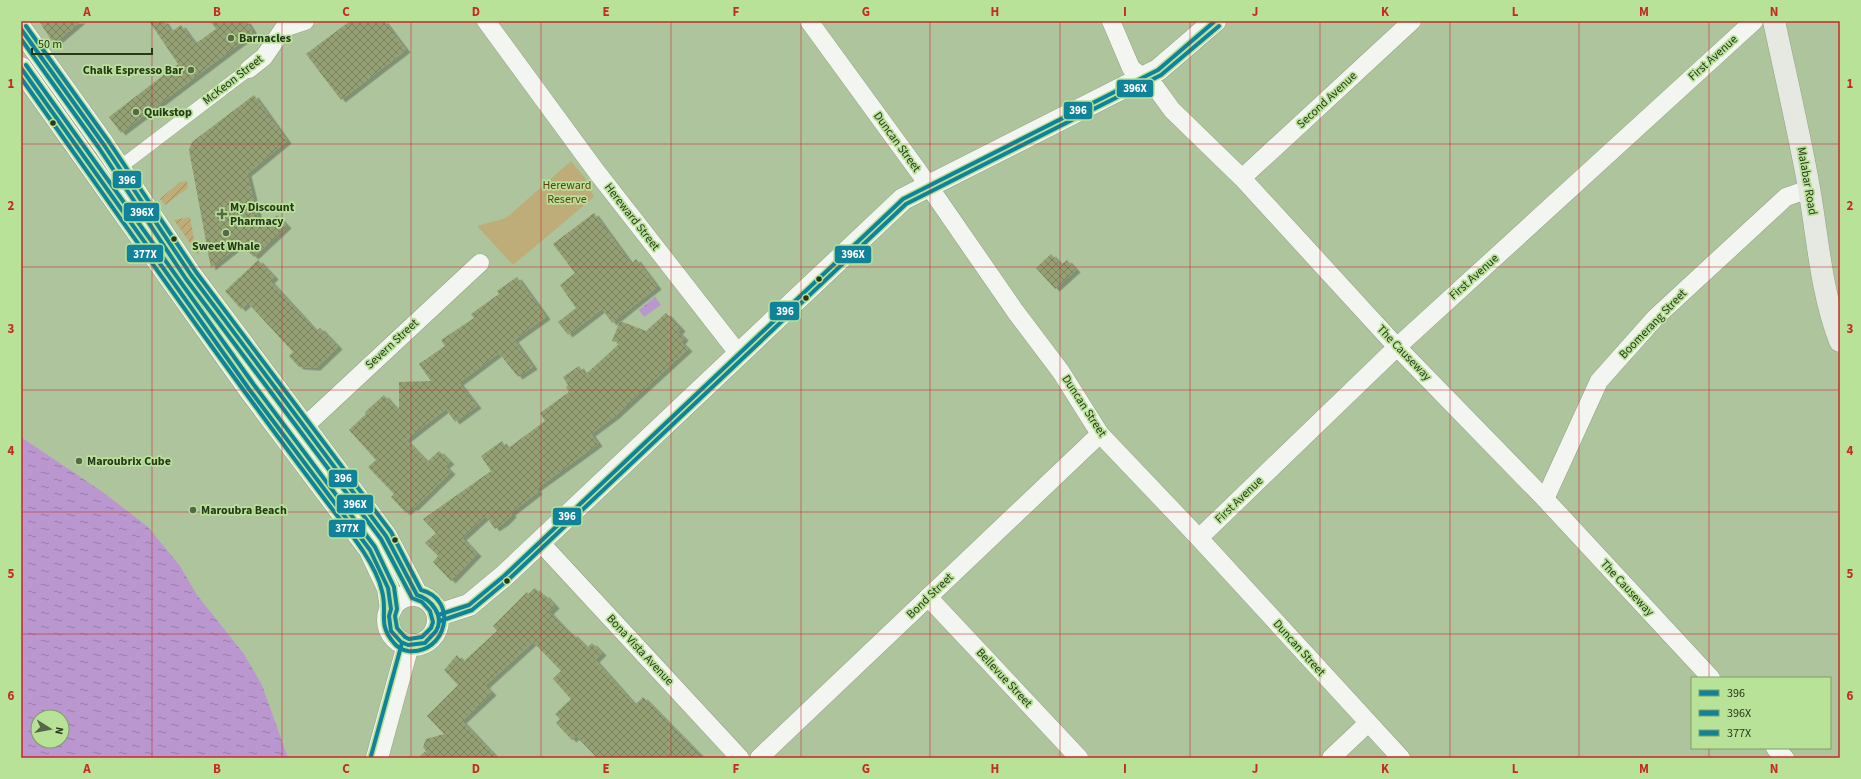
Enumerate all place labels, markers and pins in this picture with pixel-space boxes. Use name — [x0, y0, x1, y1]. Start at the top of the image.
place label: Barnacles — [239, 30, 291, 47]
marker: Barnacles — [226, 33, 236, 43]
place label: Chalk Espresso Bar — [83, 62, 183, 79]
marker: Chalk Espresso Bar — [186, 65, 196, 75]
place label: Quikstop — [144, 104, 192, 121]
marker: Quikstop — [131, 107, 141, 117]
unlabelled marker — [48, 118, 58, 128]
place label: My Discount Pharmacy — [230, 199, 295, 230]
marker: My Discount Pharmacy — [217, 209, 227, 219]
marker: Sweet Whale — [221, 228, 231, 238]
unlabelled marker — [169, 234, 179, 244]
place label: Sweet Whale — [192, 238, 260, 255]
unlabelled marker — [814, 274, 824, 284]
unlabelled marker — [801, 293, 811, 303]
place label: Maroubrix Cube — [87, 453, 171, 470]
marker: Maroubrix Cube — [74, 456, 84, 466]
place label: Maroubra Beach — [201, 502, 287, 519]
marker: Maroubra Beach — [188, 505, 198, 515]
unlabelled marker — [390, 535, 400, 545]
unlabelled marker — [502, 576, 512, 586]

